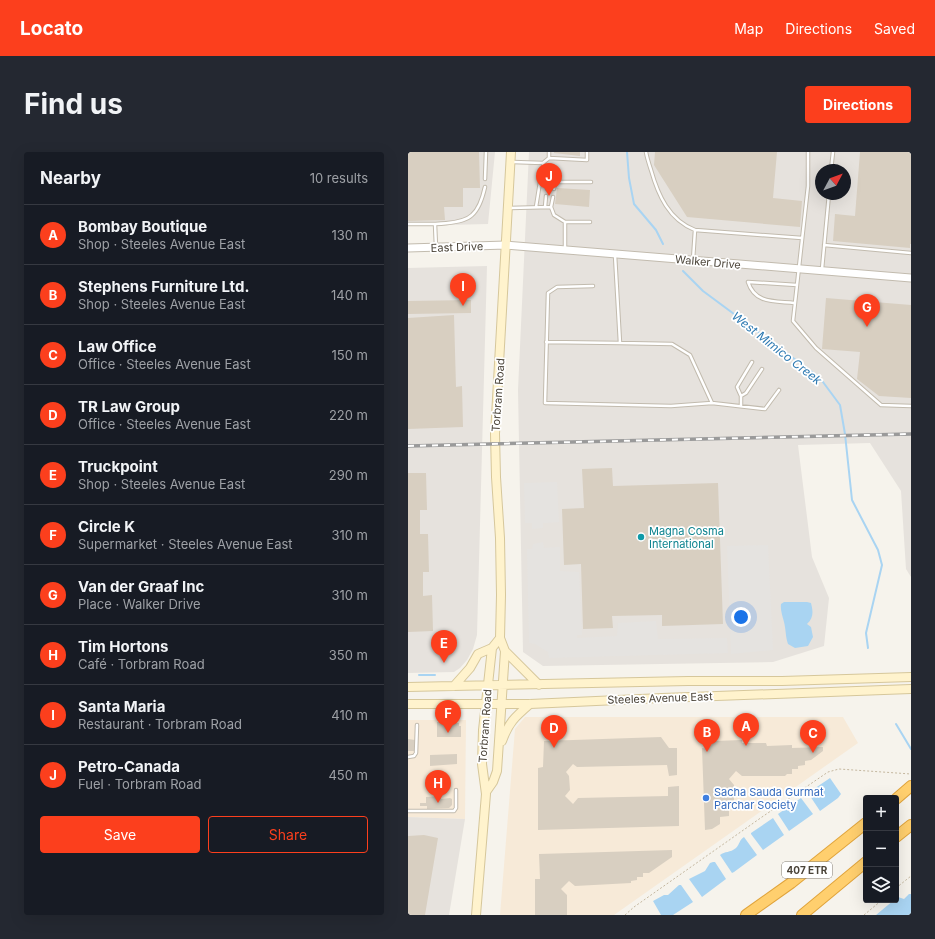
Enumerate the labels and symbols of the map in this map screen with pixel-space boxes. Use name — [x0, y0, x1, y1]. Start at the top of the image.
pin: J — [536, 163, 562, 196]
north arrow — [815, 164, 851, 200]
street label: East Drive — [430, 239, 484, 255]
street label: Walker Drive — [675, 252, 741, 272]
pin: I — [450, 273, 476, 306]
pin: G — [854, 294, 880, 327]
water label: West Mimico Creek — [729, 308, 825, 388]
street label: Torbram Road — [488, 358, 508, 432]
place label: Magna Cosma International — [649, 524, 724, 551]
marker: Magna Cosma International — [636, 532, 646, 542]
your location — [731, 607, 751, 627]
pin: E — [431, 630, 457, 663]
street label: Torbram Road — [475, 689, 495, 763]
street label: Steeles Avenue East — [607, 689, 713, 707]
pin: F — [435, 700, 461, 733]
pin: A — [733, 713, 759, 746]
pin: D — [541, 715, 567, 748]
pin: B — [694, 719, 720, 752]
pin: C — [800, 720, 826, 753]
pin: H — [425, 770, 451, 803]
place label: Sacha Sauda Gurmat Parchar Society — [714, 785, 824, 812]
marker: Sacha Sauda Gurmat Parchar Society — [701, 793, 711, 803]
road number: 407 ETR — [782, 862, 832, 878]

